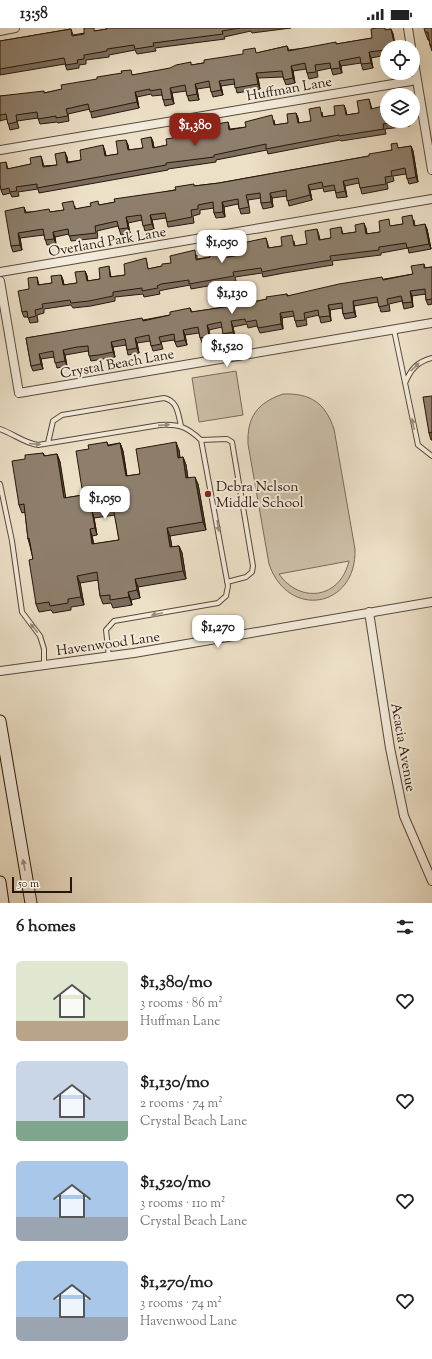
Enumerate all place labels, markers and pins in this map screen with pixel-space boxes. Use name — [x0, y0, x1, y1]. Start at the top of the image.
pin: $1,380 — [162, 113, 228, 147]
pin: $1,050 — [189, 230, 255, 264]
pin: $1,130 — [199, 281, 265, 315]
pin: $1,520 — [194, 334, 260, 368]
place label: Debra Nelson Middle School — [216, 478, 304, 514]
pin: $1,050 — [72, 486, 138, 520]
marker: Debra Nelson Middle School — [203, 489, 213, 499]
pin: $1,270 — [185, 615, 251, 649]

